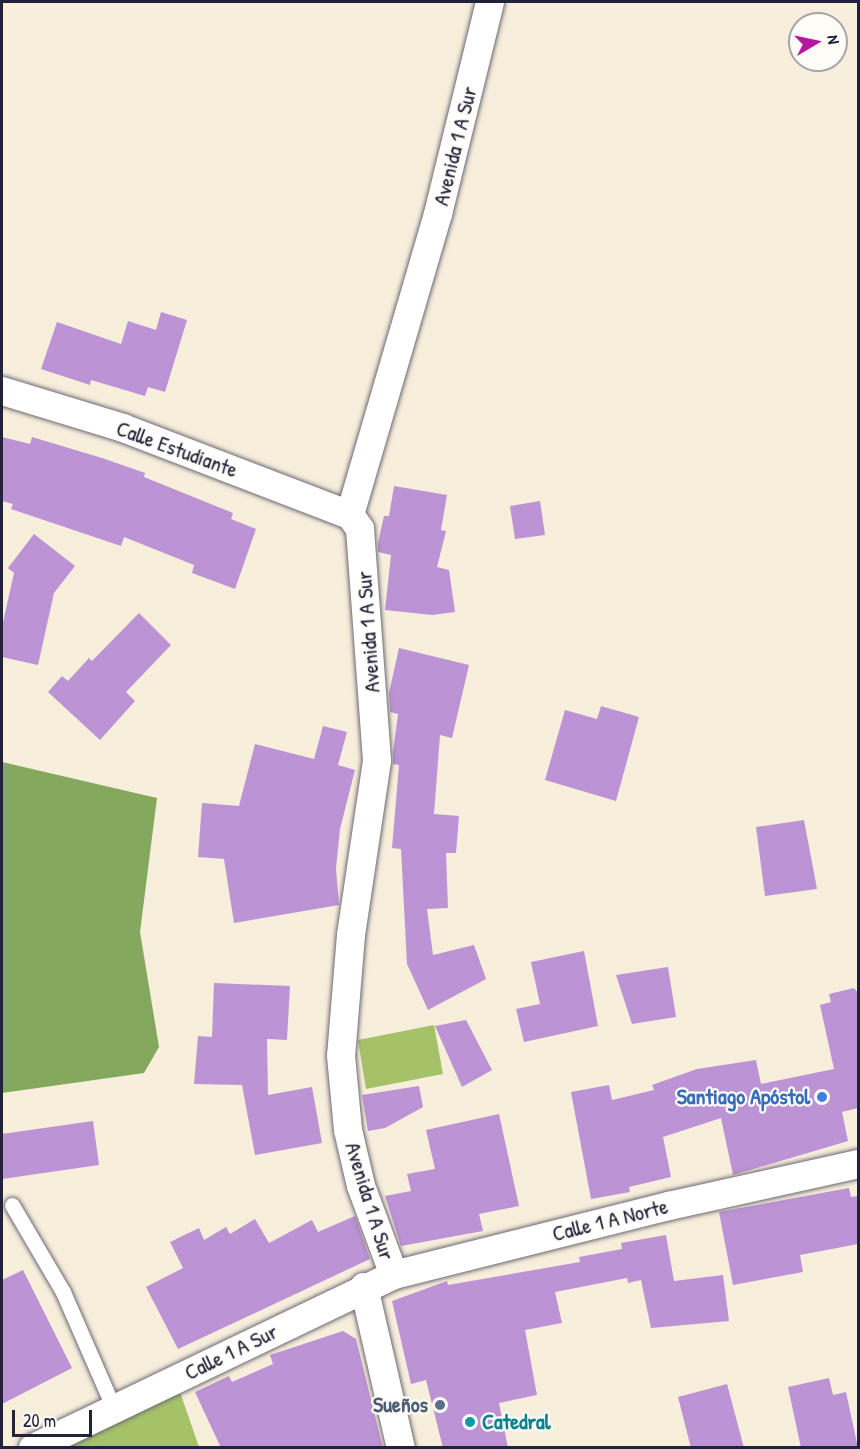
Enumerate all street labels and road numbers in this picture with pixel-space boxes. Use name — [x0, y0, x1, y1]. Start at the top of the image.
street label: Avenida 1 A Sur — [427, 84, 483, 208]
street label: Calle Estudiante — [113, 415, 241, 483]
street label: Avenida 1 A Sur — [351, 570, 385, 694]
street label: Avenida 1 A Sur — [340, 1139, 400, 1263]
street label: Calle 1 A Norte — [549, 1193, 671, 1247]
street label: Calle 1 A Sur — [180, 1318, 282, 1386]

